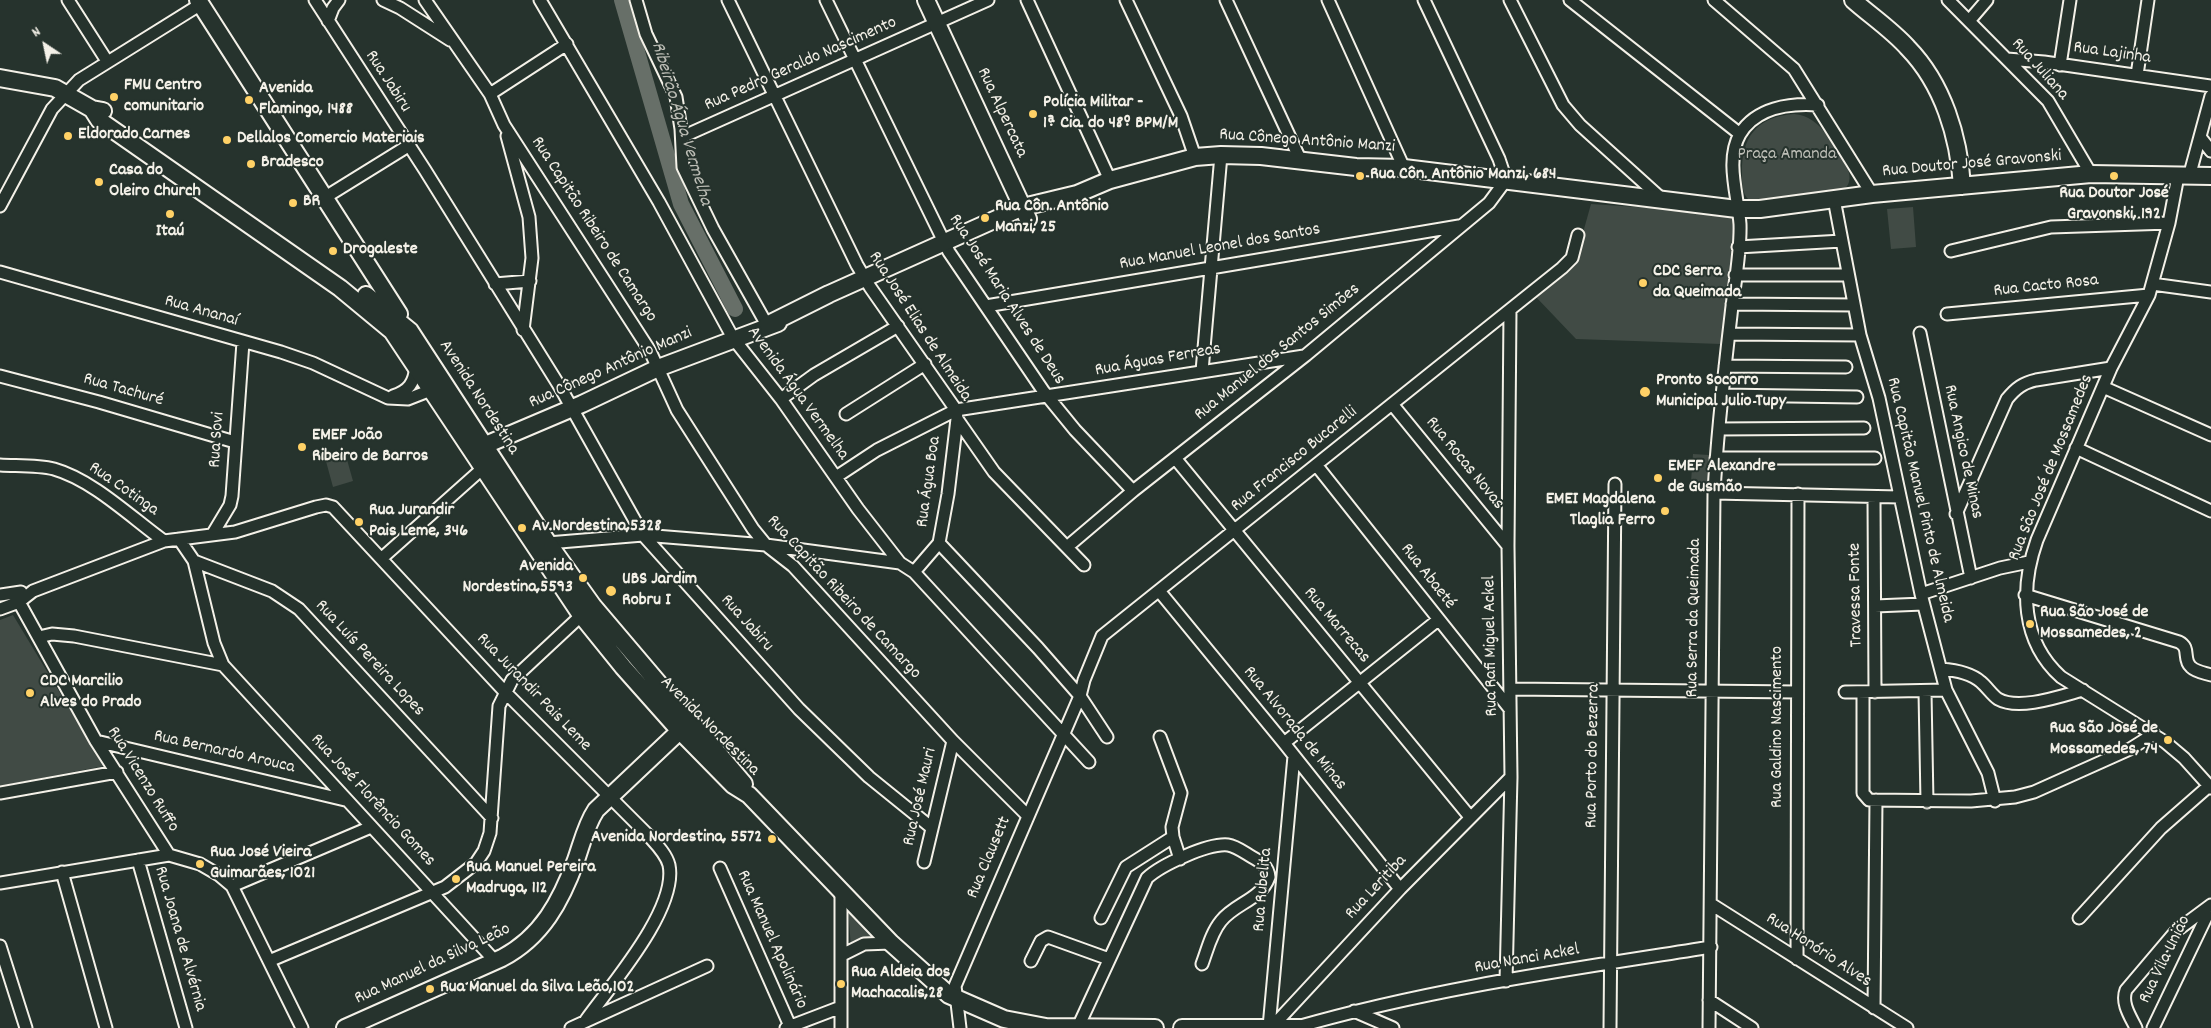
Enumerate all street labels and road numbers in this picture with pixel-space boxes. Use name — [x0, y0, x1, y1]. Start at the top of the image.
street label: Rua Pedro Geraldo Nascimento — [702, 13, 900, 117]
street label: Rua Juliana — [2005, 34, 2073, 106]
street label: Rua Lajinha — [2072, 38, 2152, 70]
street label: Rua Jabiru — [359, 47, 415, 117]
street label: Rua Alpercata — [971, 65, 1031, 161]
street label: Rua Cônego Antônio Manzi — [1218, 125, 1396, 159]
street label: Rua Capitão Ribeiro de Camargo — [525, 133, 661, 327]
street label: Rua Doutor José Gravonski — [1881, 146, 2063, 184]
street label: Rua José Maria Alves de Deus — [943, 211, 1069, 389]
street label: Rua Manuel Leonel dos Santos — [1118, 220, 1322, 276]
street label: Rua José Elias de Almeida — [863, 248, 975, 406]
street label: Rua Cacto Rosa — [1993, 271, 2099, 303]
street label: Rua Manuel dos Santos Simões — [1191, 280, 1365, 426]
street label: Rua Ananaí — [162, 291, 240, 333]
street label: Rua Cônego Antônio Manzi — [526, 323, 696, 415]
street label: Avenida Água Vermelha — [741, 323, 853, 465]
street label: Avenida Nordestina — [433, 337, 523, 459]
street label: Rua Águas Ferreas — [1093, 339, 1223, 383]
street label: Rua Tachuré — [80, 369, 166, 413]
street label: Rua São José de Mossamedes — [2005, 372, 2099, 564]
street label: Rua Capitão Manuel Pinto de Almeida — [1880, 375, 1958, 625]
street label: Rua Angico de Minas — [1937, 383, 1987, 521]
street label: Rua Francisco Bucarelli — [1227, 402, 1363, 518]
street label: Rua Sovi — [205, 411, 231, 469]
street label: Rua Rocas Novas — [1420, 413, 1508, 515]
street label: Rua Água Boa — [913, 435, 947, 529]
street label: Rua Cotinga — [84, 458, 162, 522]
street label: Rua Capitão Ribeiro de Camargo — [761, 511, 925, 685]
street label: Rua Serra da Queimada — [1683, 538, 1707, 698]
street label: Rua Abaeté — [1395, 540, 1459, 614]
street label: Travessa Fonte — [1845, 543, 1869, 647]
street label: Rua Rafi Miguel Ackel — [1480, 575, 1504, 717]
street label: Rua Marrecas — [1298, 584, 1374, 668]
street label: Rua Jabiru — [715, 591, 777, 657]
street label: Rua Luís Pereira Lopes — [309, 596, 429, 722]
street label: Rua Jurandir Pais Leme — [471, 629, 595, 757]
street label: Rua Galdino Nascimento — [1768, 646, 1790, 808]
street label: Rua Alvorada de Minas — [1237, 663, 1351, 795]
street label: Avenida Nordestina — [655, 673, 763, 781]
street label: Rua Porto do Bezerra — [1582, 684, 1606, 828]
street label: Rua Vicenzo Ruffo — [101, 723, 183, 837]
street label: Rua Bernardo Arouca — [151, 726, 297, 780]
street label: Rua José Florêncio Gomes — [305, 730, 439, 872]
street label: Rua José Mauri — [899, 746, 943, 848]
street label: Rua Clausett — [963, 814, 1017, 902]
street label: Rua Rubelita — [1250, 847, 1278, 933]
street label: Rua Leritiba — [1342, 851, 1412, 925]
street label: Rua Joana de Alvérnia — [148, 864, 210, 1014]
street label: Rua Manuel Apolinário — [731, 867, 811, 1013]
street label: Rua Honório Alves — [1761, 909, 1875, 993]
street label: Rua Vila União — [2135, 912, 2197, 1008]
street label: Rua Manuel da Silva Leão — [352, 919, 514, 1011]
street label: Rua Nanci Ackel — [1473, 940, 1581, 980]

